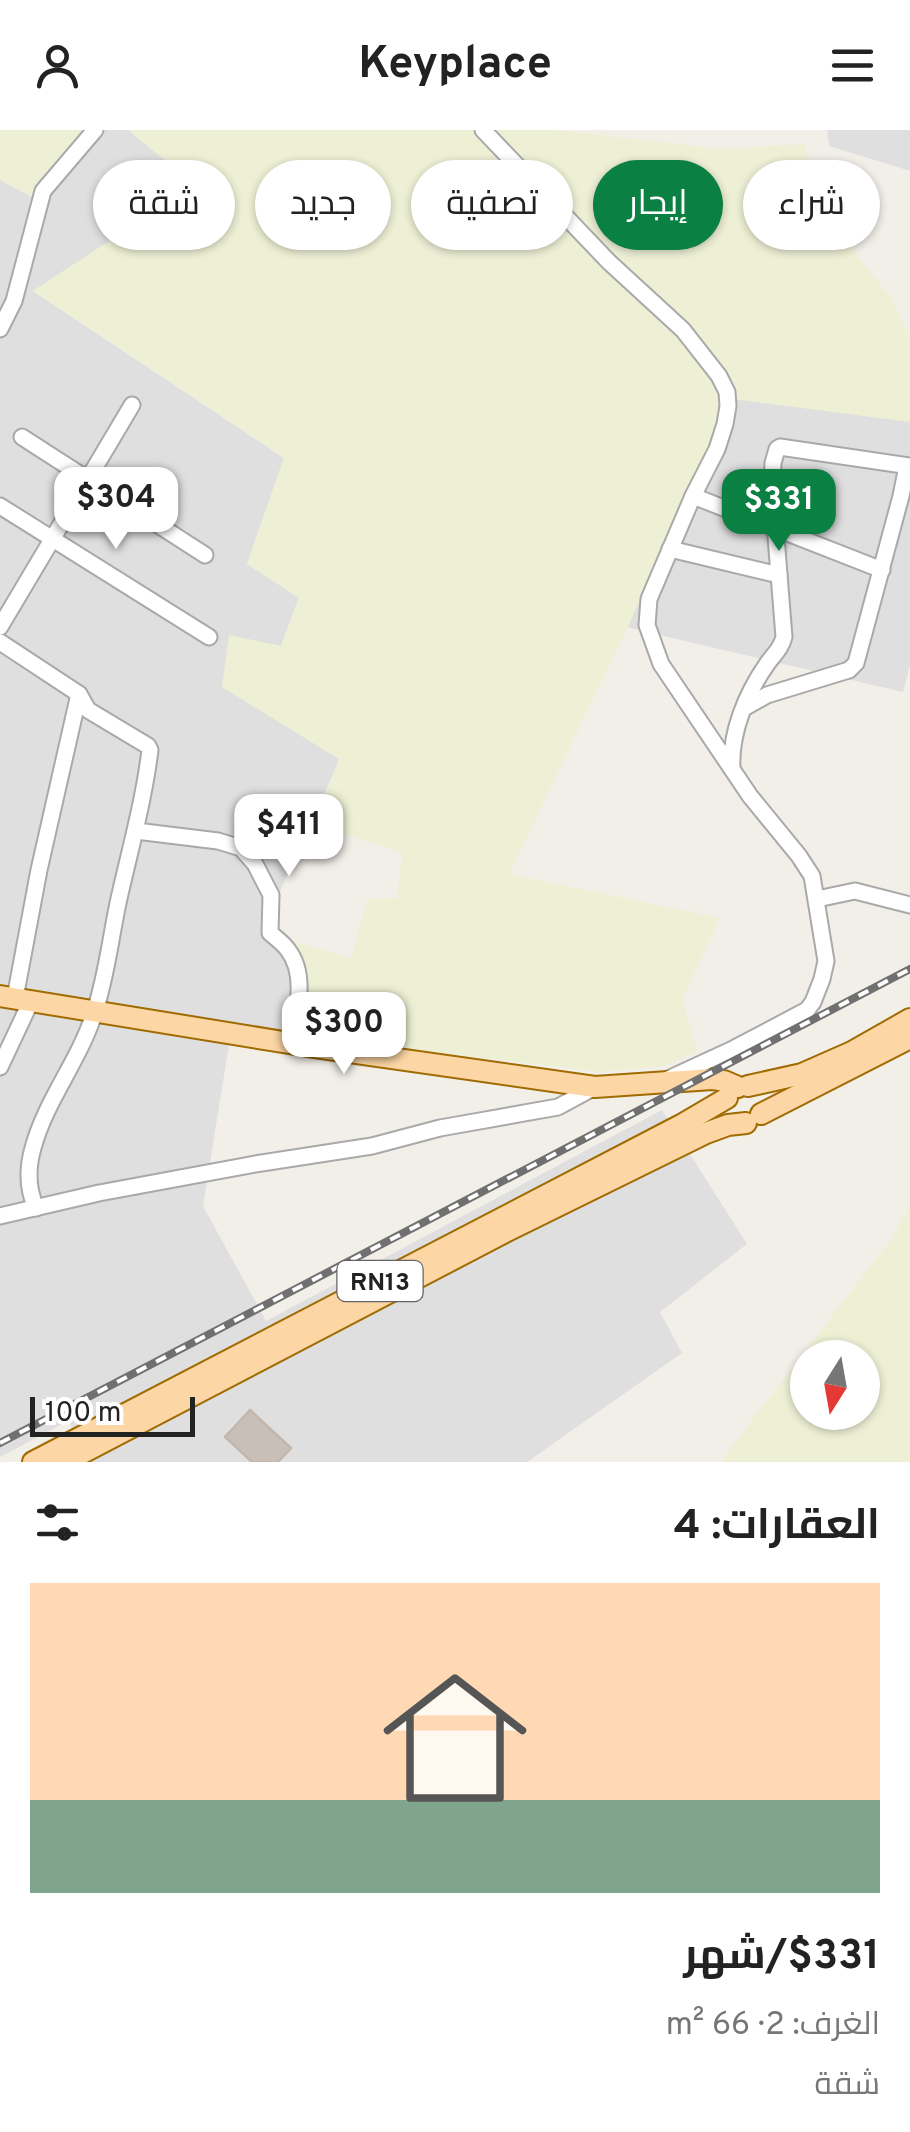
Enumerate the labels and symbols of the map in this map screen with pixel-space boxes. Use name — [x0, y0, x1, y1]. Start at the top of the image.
pin: $304 — [57, 467, 175, 552]
pin: $331 — [720, 469, 838, 554]
pin: $411 — [230, 794, 348, 879]
pin: $300 — [285, 992, 403, 1077]
road number: RN13 — [338, 1261, 422, 1301]
north arrow — [790, 1340, 880, 1430]
scale bar — [30, 1392, 195, 1436]

